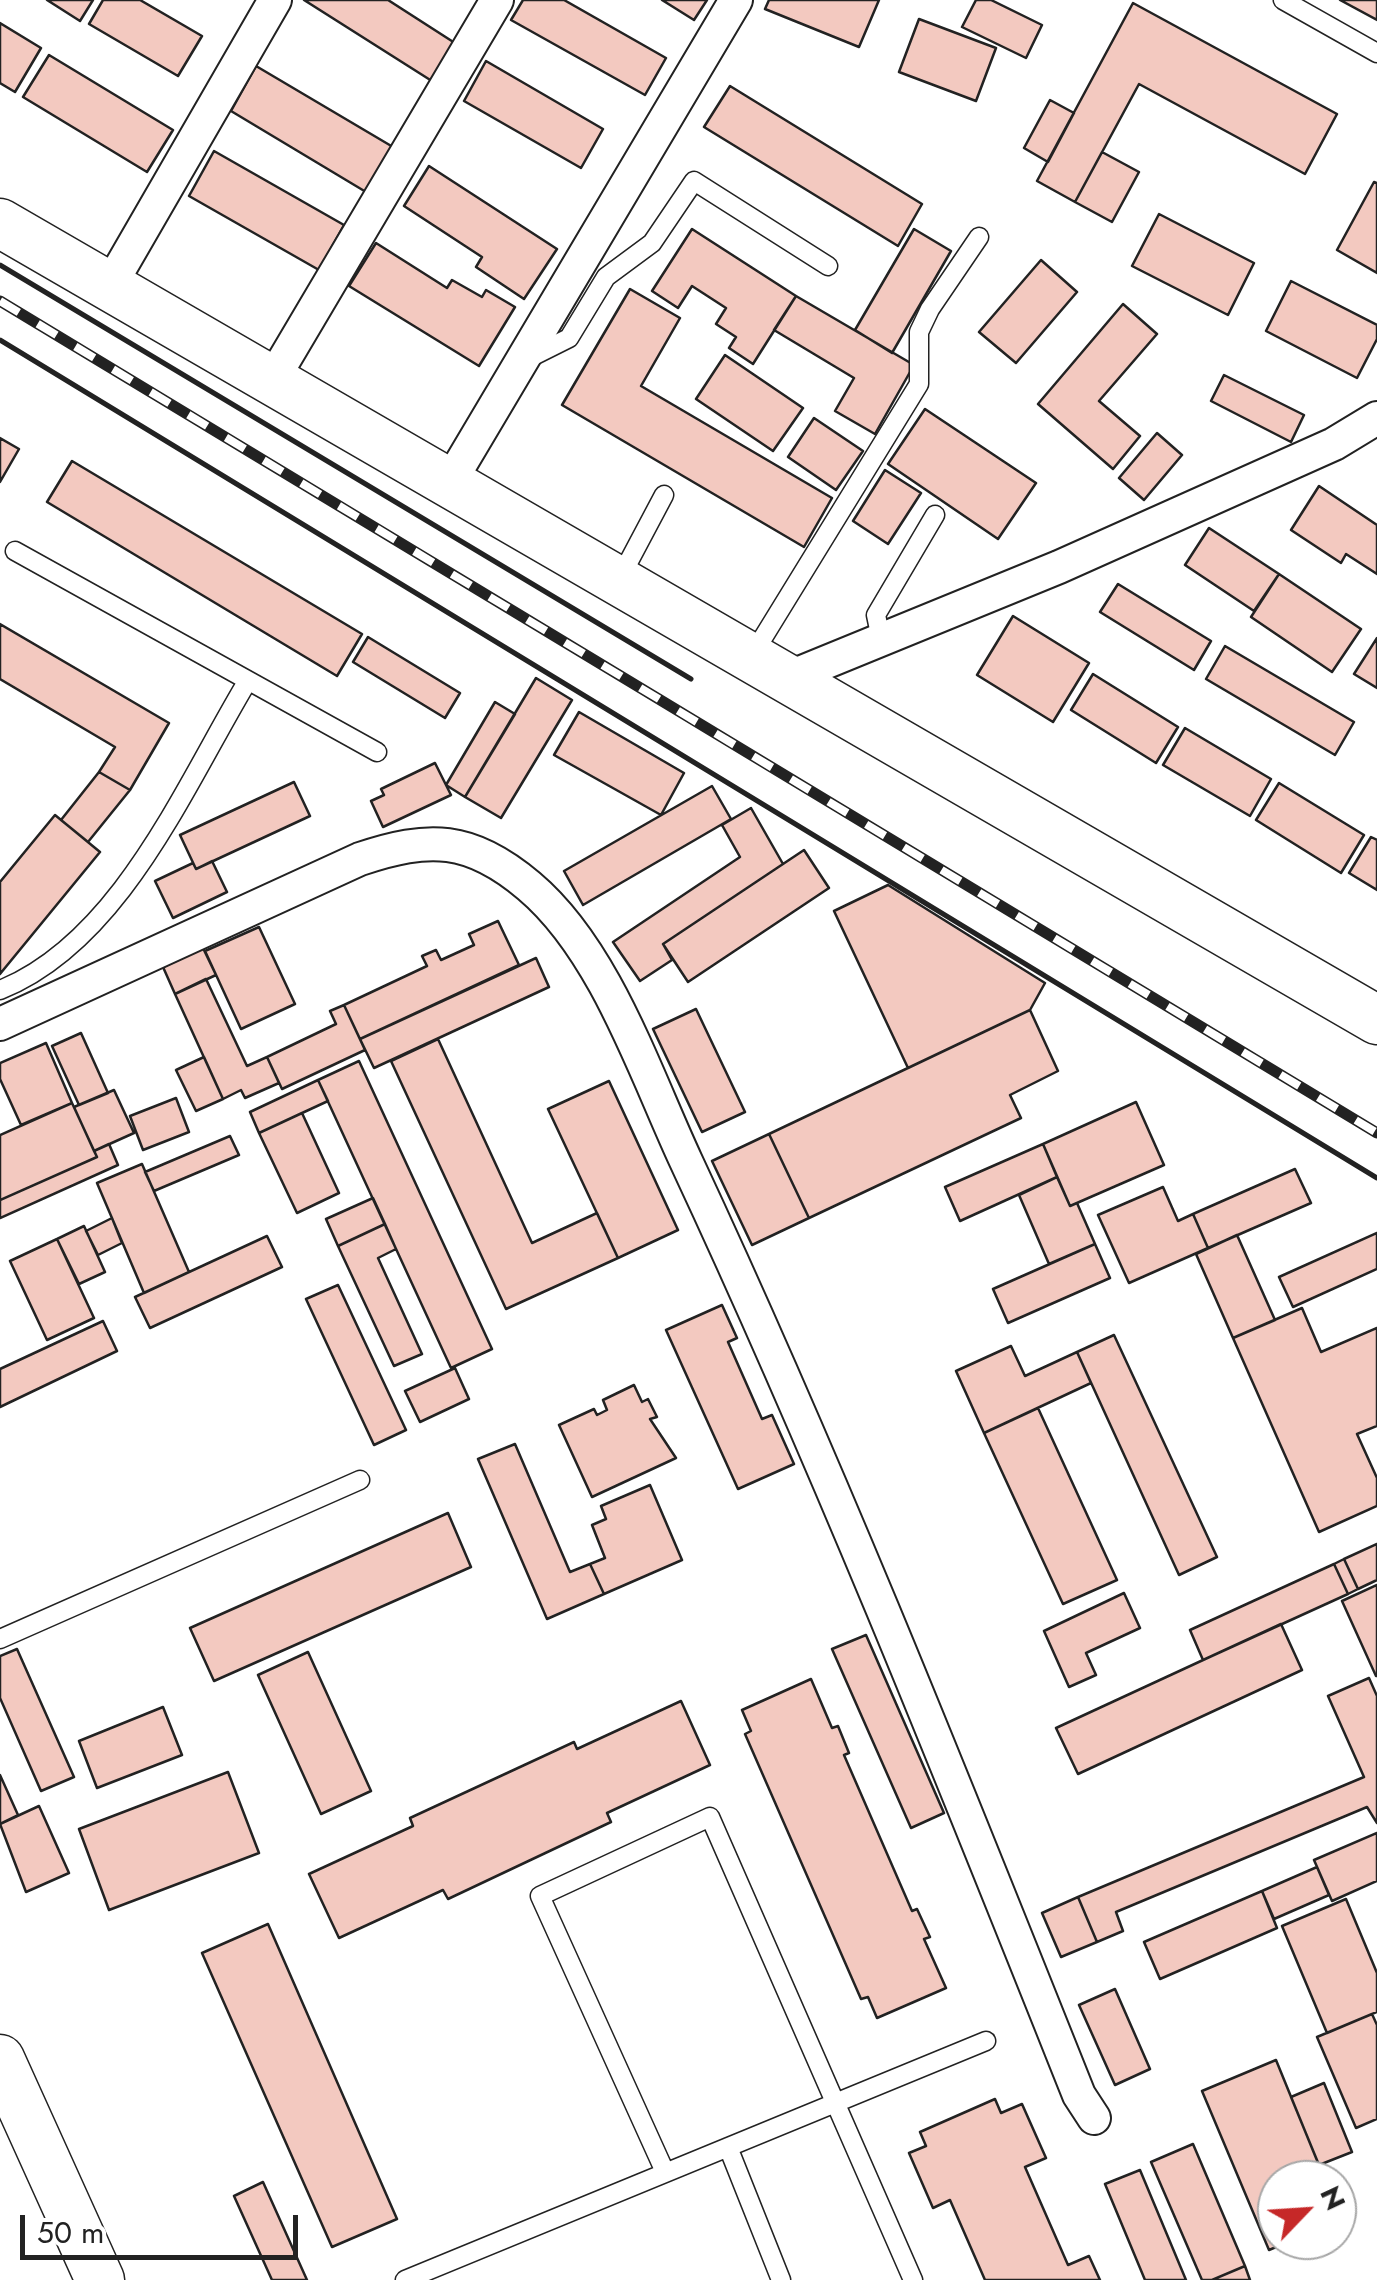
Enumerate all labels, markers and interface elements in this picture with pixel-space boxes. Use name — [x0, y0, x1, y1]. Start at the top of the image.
north arrow — [1257, 2160, 1357, 2260]
text: N — [1310, 2179, 1356, 2217]
scale bar — [25, 2195, 302, 2257]
text: 50 m — [37, 2211, 104, 2254]

